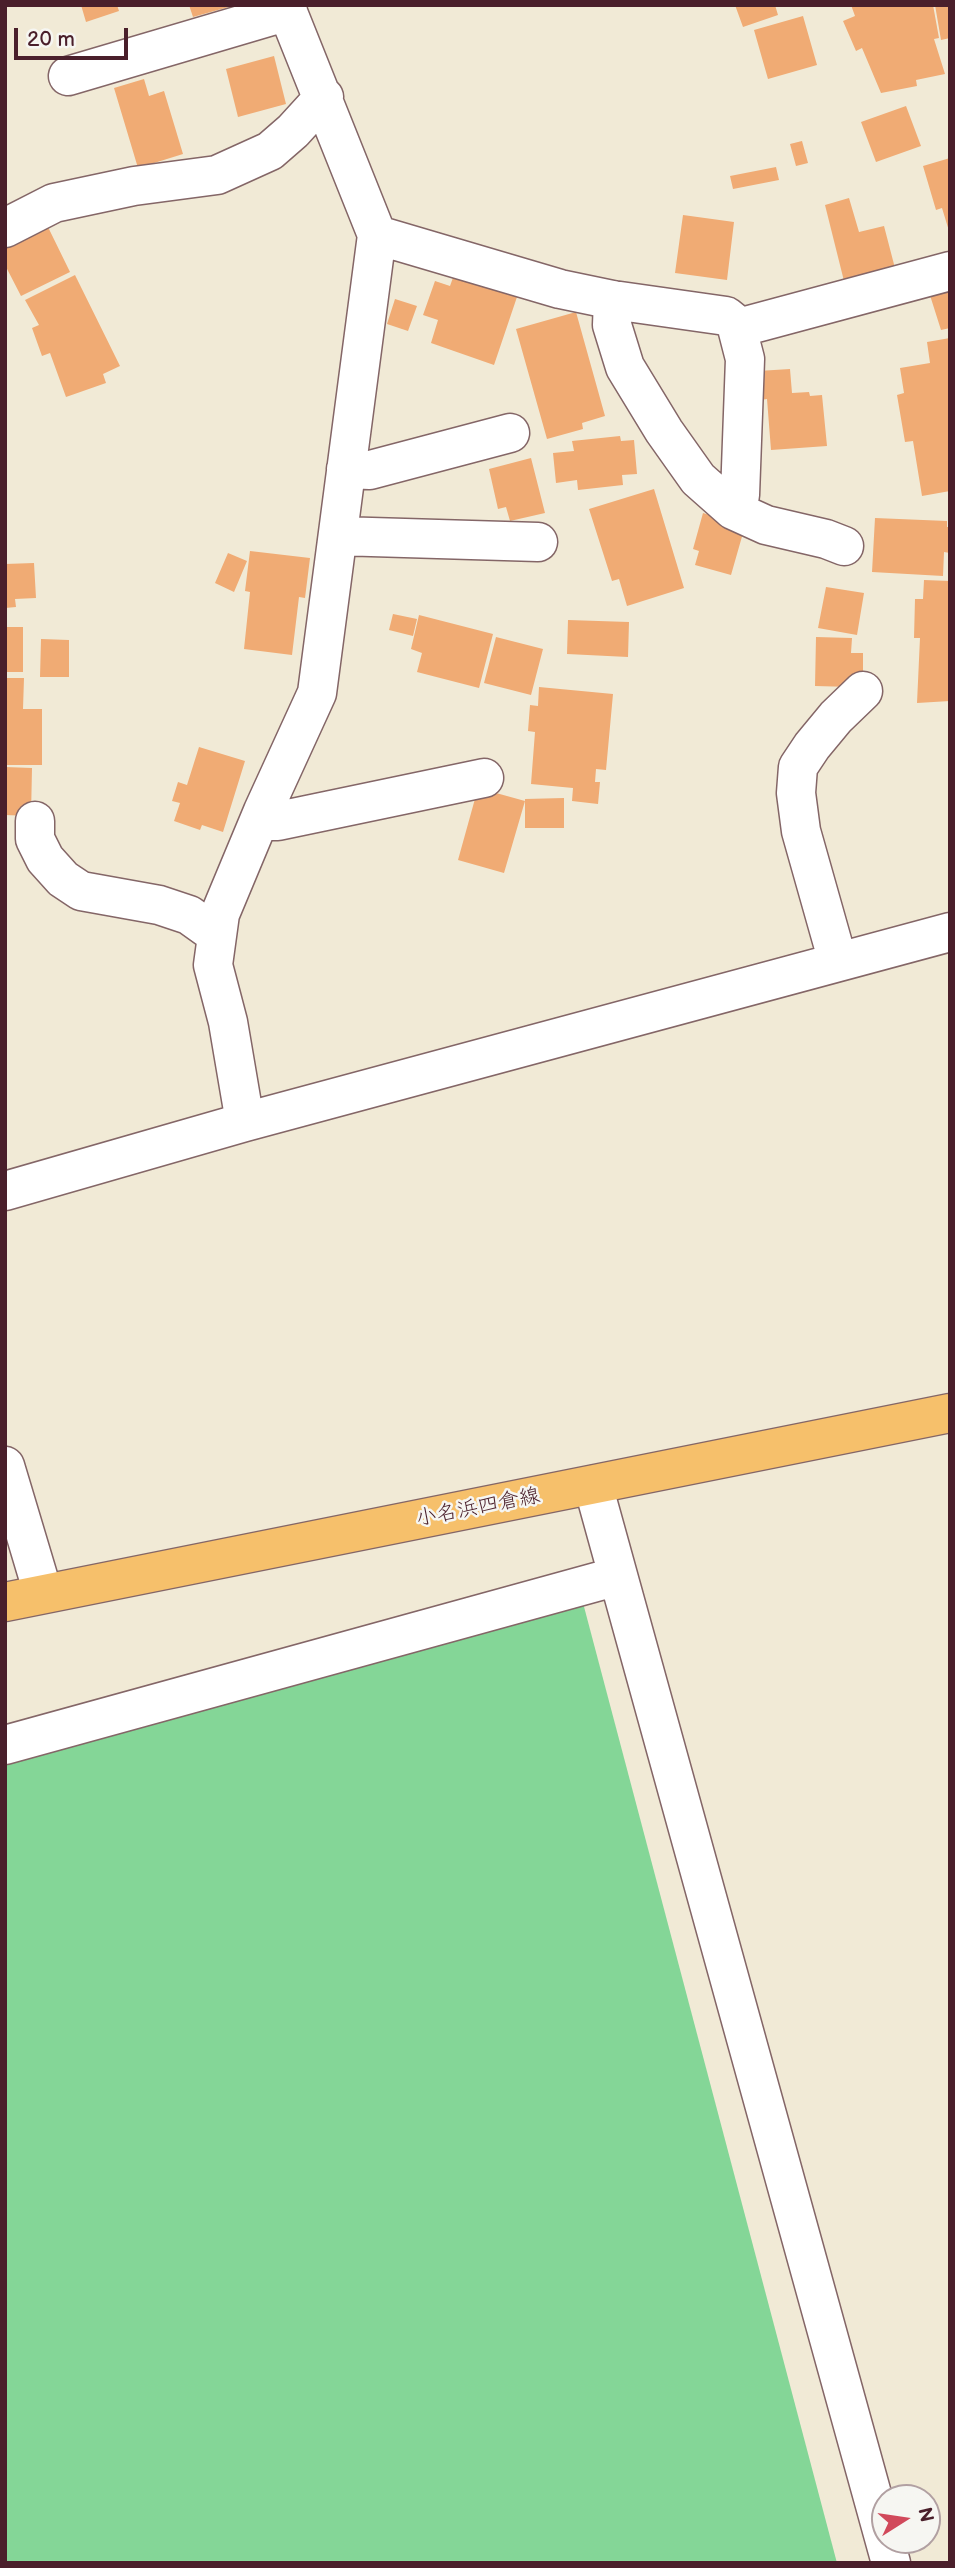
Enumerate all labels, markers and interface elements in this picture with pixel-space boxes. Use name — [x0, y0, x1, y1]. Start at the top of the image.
scale bar — [18, 14, 131, 58]
text: 20 m — [27, 27, 75, 52]
street label: 小名浜四倉線 — [414, 1484, 542, 1532]
north arrow — [871, 2484, 941, 2554]
text: N — [912, 2506, 938, 2524]

